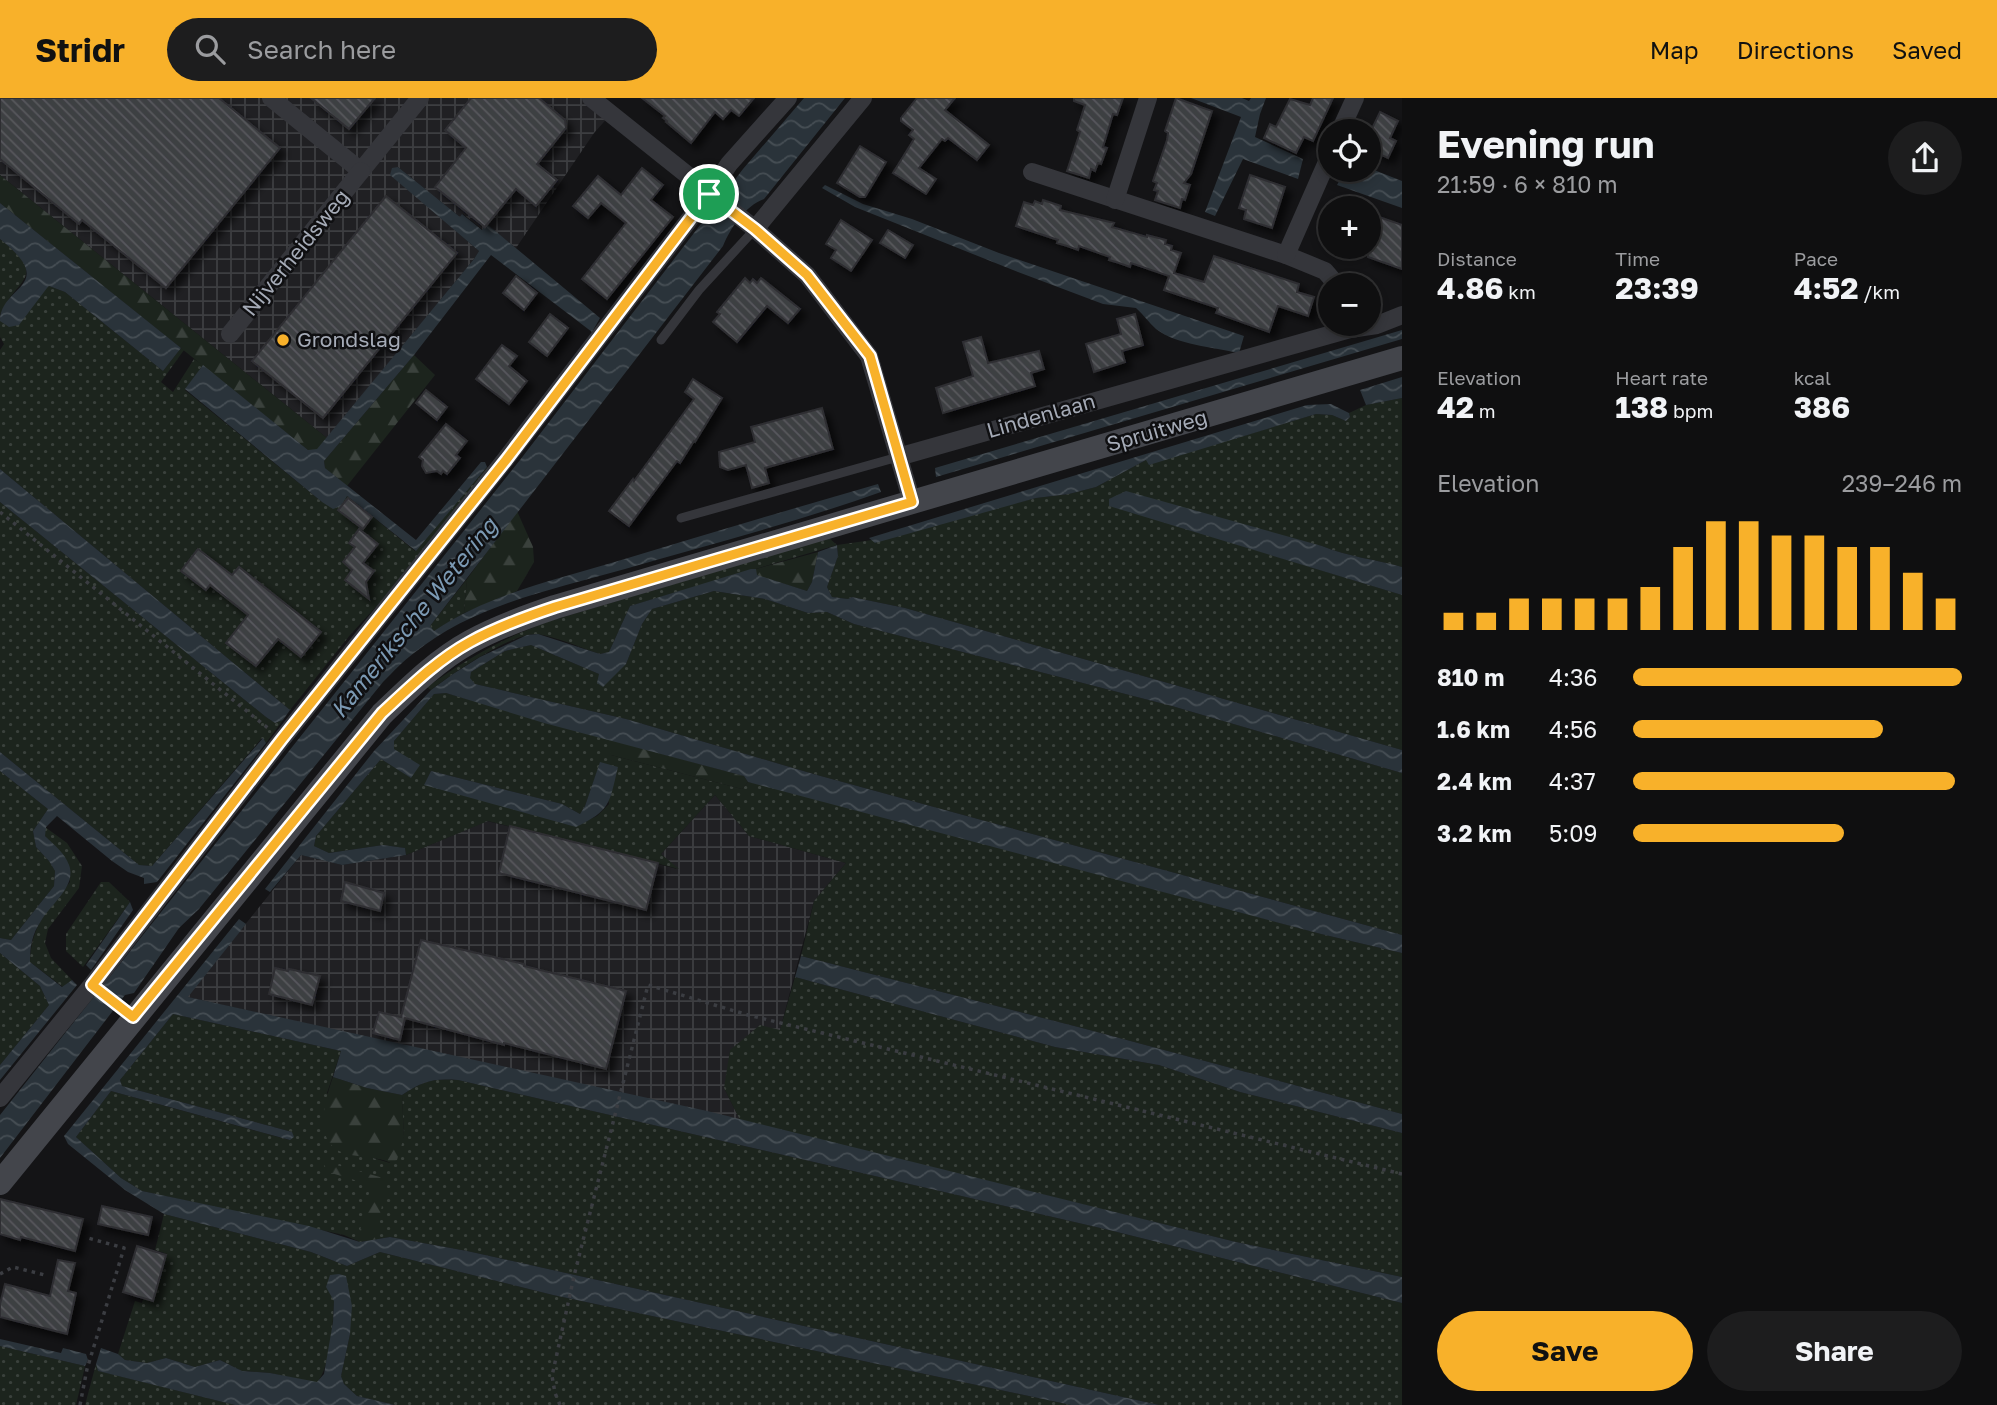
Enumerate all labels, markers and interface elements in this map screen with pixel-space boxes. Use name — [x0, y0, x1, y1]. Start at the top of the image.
search box — [167, 18, 657, 81]
text: Stridr — [35, 30, 125, 69]
icon: search — [191, 30, 229, 68]
text: Search here — [247, 34, 396, 65]
text: Map — [1650, 35, 1699, 64]
text: Directions — [1737, 35, 1854, 64]
text: Saved — [1892, 35, 1962, 64]
map controls — [1318, 119, 1381, 336]
button: locate — [1318, 119, 1381, 182]
text: Evening run — [1437, 121, 1655, 166]
button: share — [1888, 121, 1962, 195]
pin — [679, 164, 739, 224]
text: 21:59 · 6 × 810 m — [1437, 170, 1618, 198]
icon: arrive — [690, 175, 728, 213]
street label: Nijverheidsweg — [236, 184, 354, 321]
button: + — [1318, 196, 1381, 259]
text: Distance — [1437, 247, 1517, 270]
text: Time — [1615, 247, 1660, 270]
text: Pace — [1794, 247, 1838, 270]
text: 4.86 — [1437, 270, 1504, 306]
text: 23:39 — [1615, 270, 1699, 306]
text: 4:52 — [1794, 270, 1859, 306]
button: − — [1318, 273, 1381, 336]
text: km — [1504, 280, 1536, 303]
text: /km — [1859, 280, 1900, 303]
place label: Grondslag — [297, 326, 401, 352]
marker: Grondslag — [275, 332, 291, 348]
text: Elevation — [1437, 366, 1522, 389]
text: Heart rate — [1615, 366, 1708, 389]
text: kcal — [1794, 366, 1831, 389]
street label: Lindenlaan — [983, 387, 1098, 443]
text: 42 — [1437, 389, 1474, 425]
text: 138 — [1615, 389, 1668, 425]
text: 386 — [1794, 389, 1850, 425]
text: m — [1474, 399, 1496, 422]
text: bpm — [1668, 399, 1713, 422]
street label: Spruitweg — [1103, 403, 1210, 457]
text: Elevation — [1437, 469, 1539, 497]
text: 239–246 m — [1842, 469, 1962, 497]
water label: Kameriksche Wetering — [324, 510, 504, 723]
text: 810 m — [1437, 663, 1504, 691]
text: 4:36 — [1549, 663, 1597, 691]
text: 1.6 km — [1437, 715, 1510, 743]
text: 4:56 — [1549, 715, 1597, 743]
text: 2.4 km — [1437, 767, 1512, 795]
text: 4:37 — [1549, 767, 1596, 795]
text: 3.2 km — [1437, 819, 1512, 847]
text: 5:09 — [1549, 819, 1597, 847]
button: Save — [1437, 1311, 1693, 1391]
button: Share — [1707, 1311, 1962, 1391]

